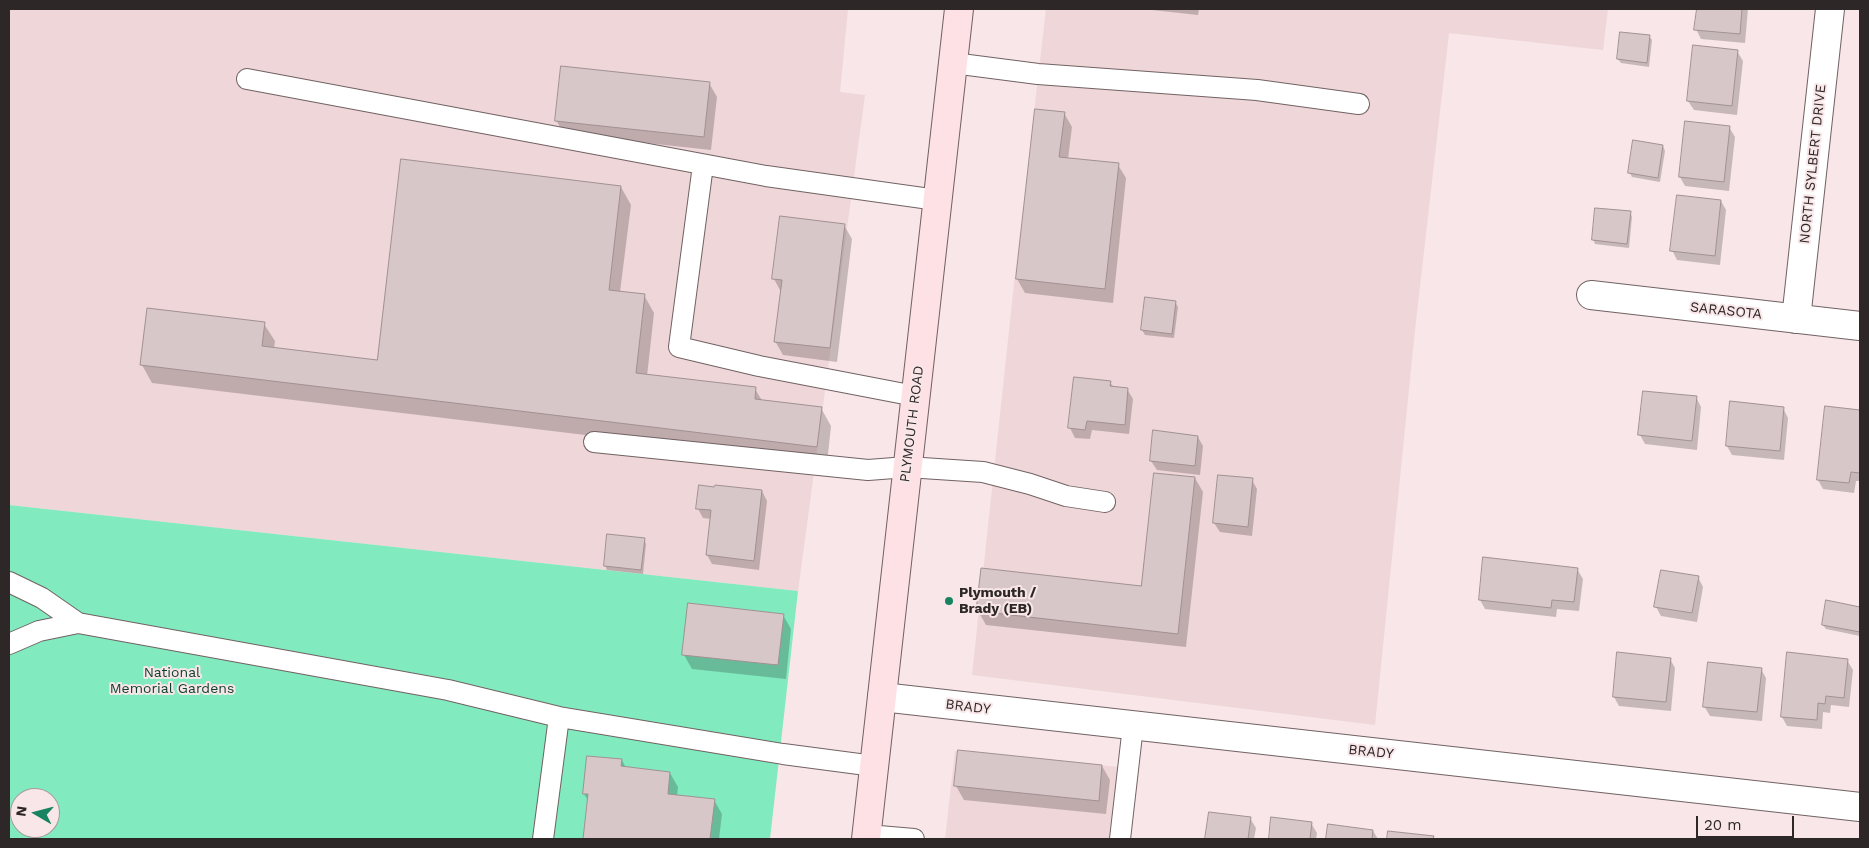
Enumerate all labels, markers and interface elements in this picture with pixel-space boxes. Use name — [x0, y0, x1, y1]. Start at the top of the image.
street label: NORTH SYLBERT DRIVE — [1796, 84, 1830, 244]
street label: SARASOTA — [1689, 299, 1763, 323]
street label: PLYMOUTH ROAD — [896, 365, 928, 483]
place label: Plymouth / Brady (EB) — [959, 585, 1036, 618]
marker: Plymouth / Brady (EB) — [943, 595, 955, 607]
park label: National Memorial Gardens — [110, 665, 234, 698]
street label: BRADY — [944, 696, 992, 718]
street label: BRADY — [1347, 741, 1395, 763]
north arrow — [10, 788, 60, 838]
text: N — [12, 805, 30, 817]
scale bar — [1699, 806, 1796, 838]
text: 20 m — [1704, 816, 1742, 834]

